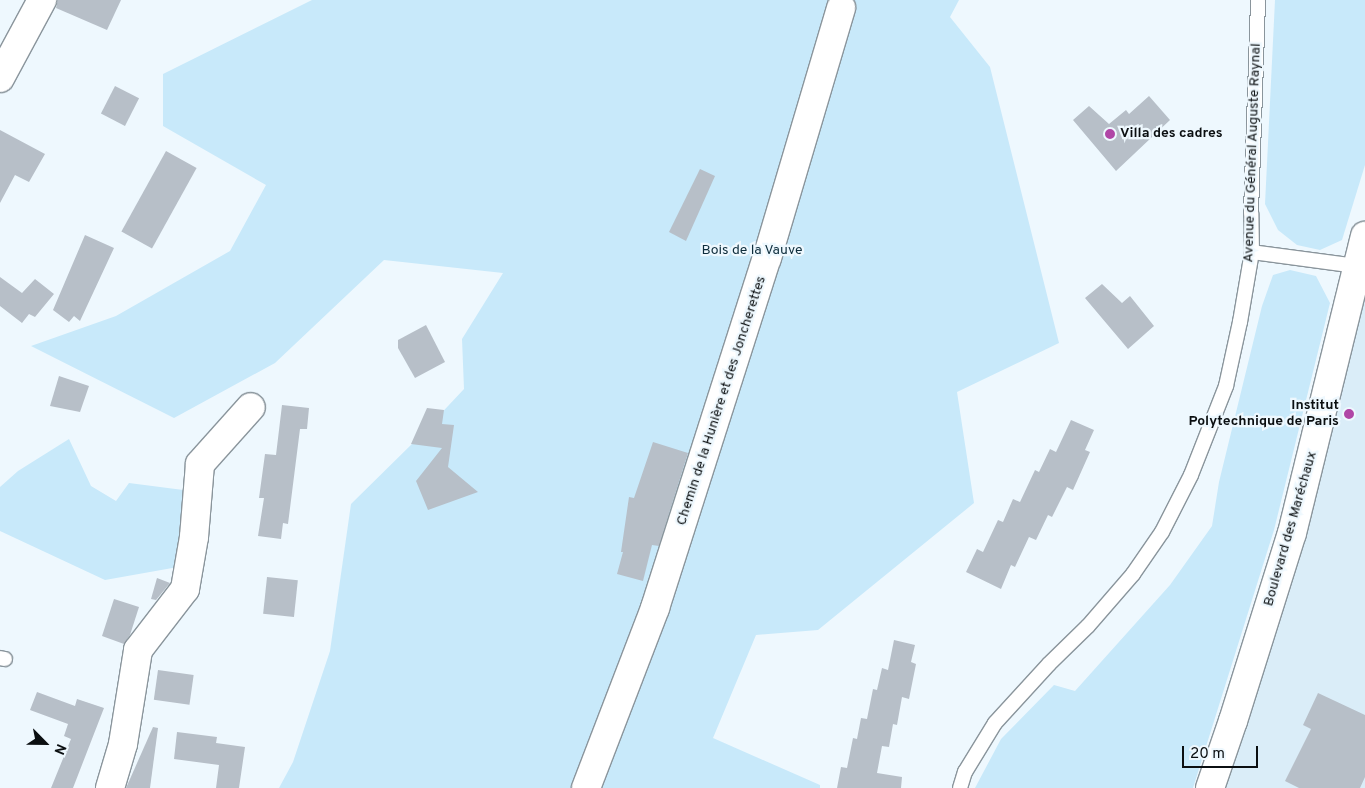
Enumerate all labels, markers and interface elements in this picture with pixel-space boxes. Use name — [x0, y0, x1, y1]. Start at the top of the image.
street label: Avenue du Général Auguste Raynal — [1241, 43, 1265, 263]
place label: Villa des cadres — [1120, 126, 1223, 142]
marker: Villa des cadres — [1104, 128, 1116, 140]
park label: Bois de la Vauve — [701, 243, 803, 259]
street label: Chemin de la Hunière et des Joncherettes — [674, 274, 770, 528]
place label: Institut Polytechnique de Paris — [1188, 398, 1339, 431]
marker: Institut Polytechnique de Paris — [1343, 408, 1355, 420]
street label: Boulevard des Maréchaux — [1261, 450, 1321, 608]
north arrow — [20, 718, 70, 768]
scale bar — [1185, 736, 1261, 768]
text: N — [49, 741, 69, 757]
text: 20 m — [1190, 745, 1225, 764]

